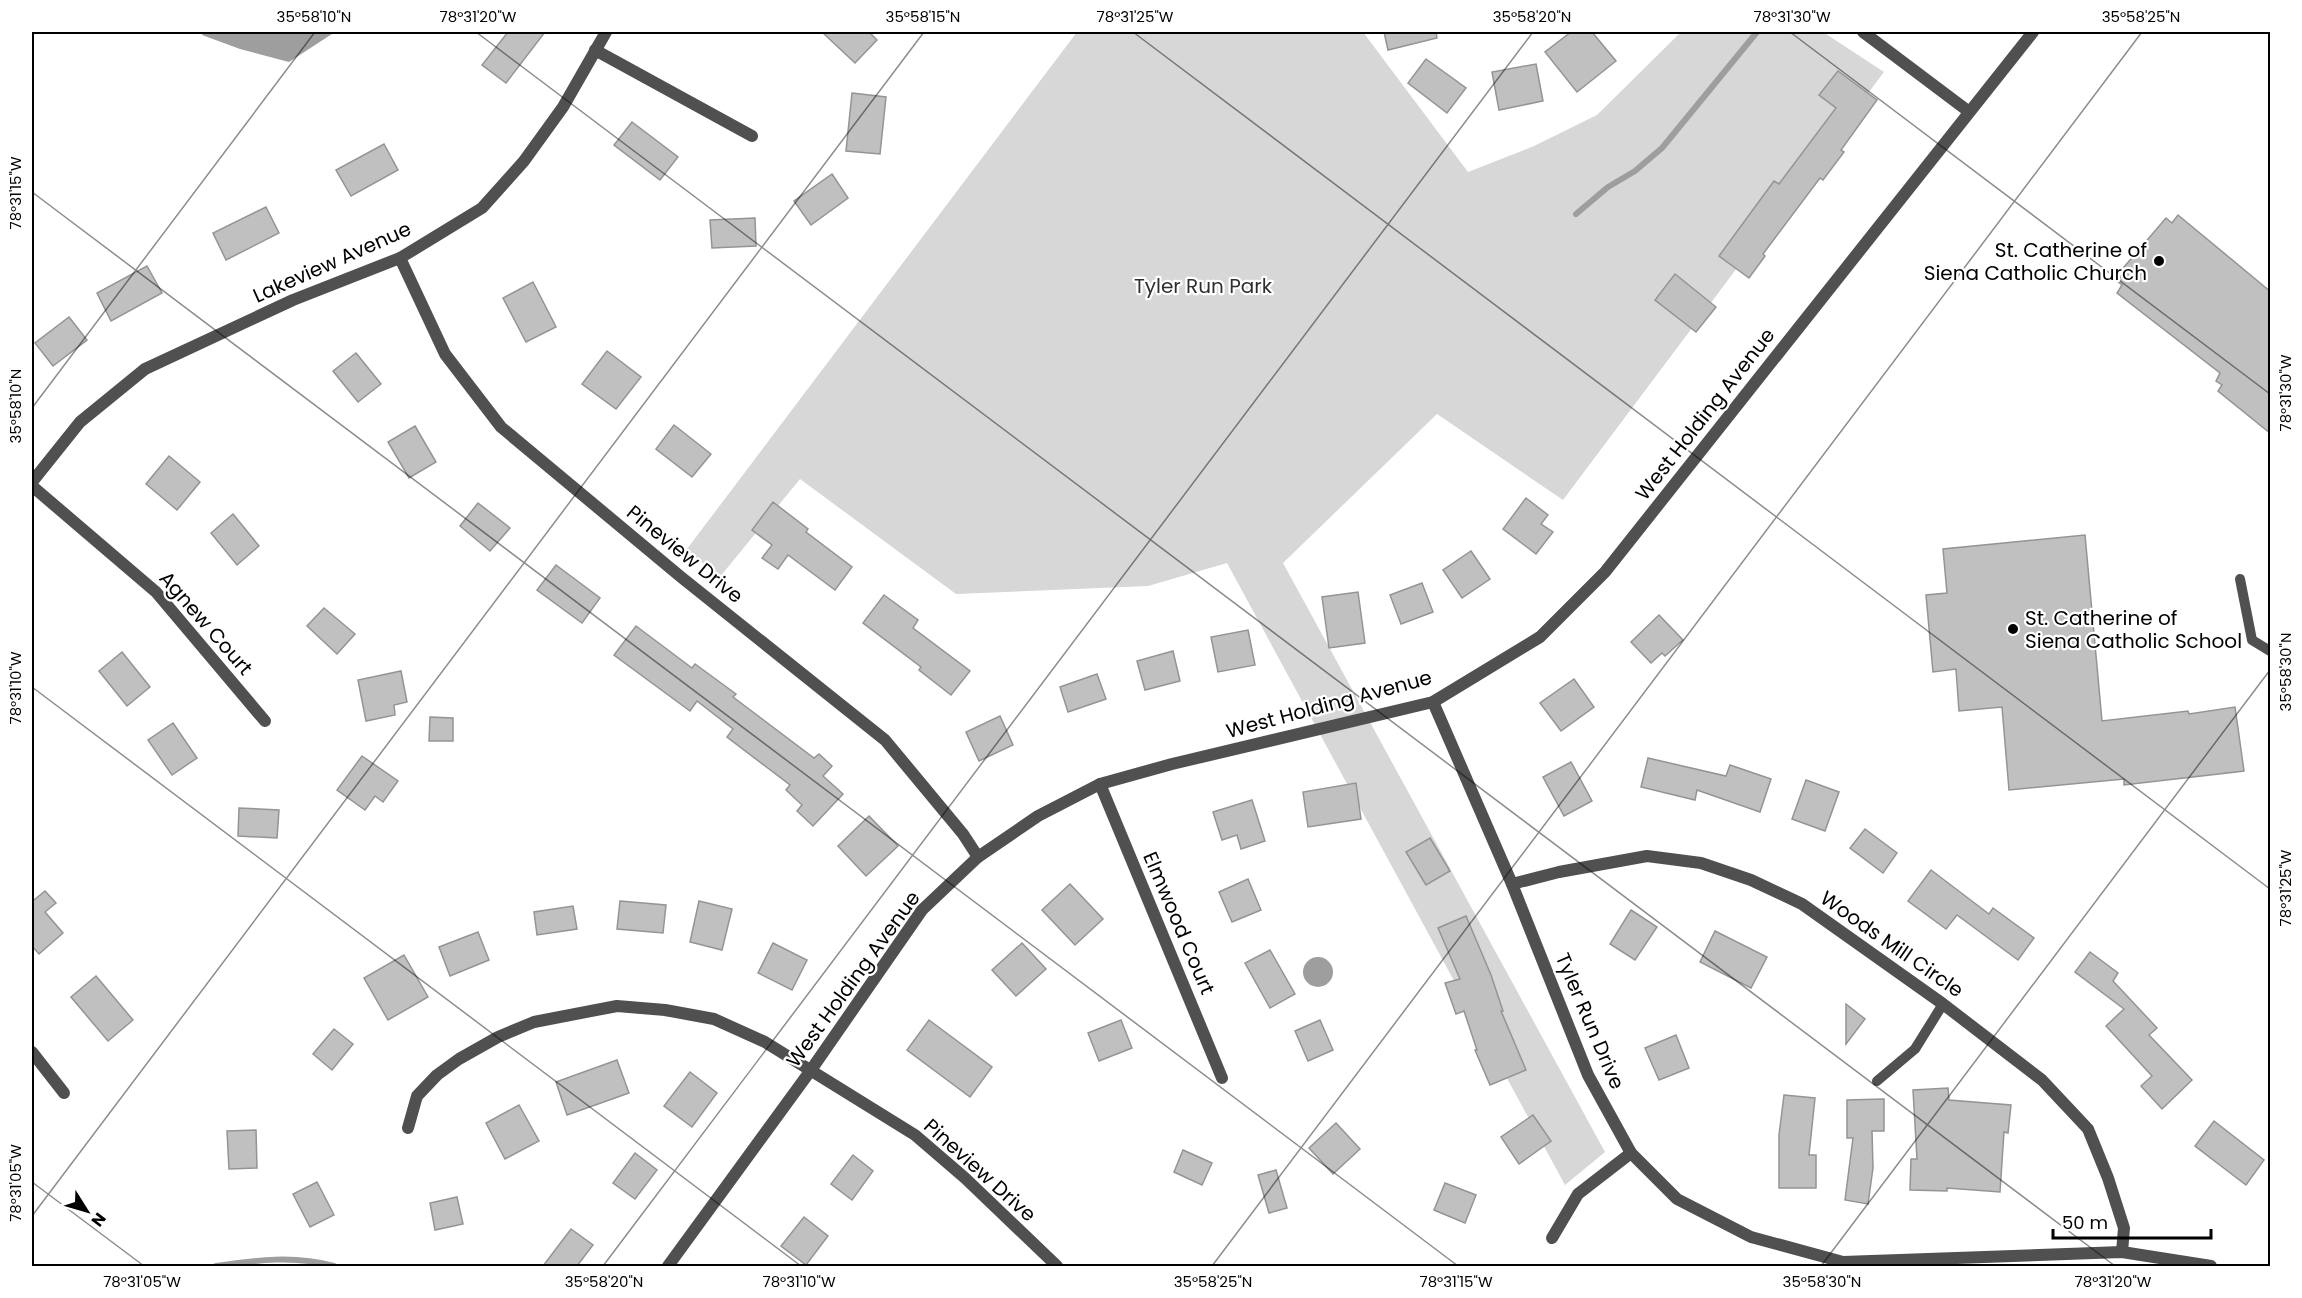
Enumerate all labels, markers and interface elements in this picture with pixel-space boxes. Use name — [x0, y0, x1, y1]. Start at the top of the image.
text: 35°58'10"N — [277, 6, 351, 27]
text: 78°31'20"W — [440, 6, 517, 27]
text: 35°58'15"N — [886, 6, 960, 27]
text: 78°31'25"W — [1097, 6, 1174, 27]
text: 35°58'20"N — [1493, 6, 1571, 27]
text: 78°31'30"W — [1753, 6, 1831, 27]
text: 35°58'25"N — [2102, 6, 2180, 27]
text: 78°31'15"W — [5, 156, 26, 230]
street label: Lakeview Avenue — [249, 215, 415, 309]
place label: St. Catherine of Siena Catholic Church — [1924, 236, 2147, 287]
marker: St. Catherine of Siena Catholic Church — [2152, 254, 2166, 268]
park label: Tyler Run Park — [1134, 272, 1273, 300]
street label: West Holding Avenue — [1629, 322, 1781, 506]
text: 78°31'30"W — [2275, 354, 2296, 432]
text: 35°58'10"N — [5, 369, 26, 443]
street label: Pineview Drive — [621, 498, 749, 610]
street label: Agnew Court — [153, 565, 259, 681]
place label: St. Catherine of Siena Catholic School — [2025, 604, 2242, 655]
marker: St. Catherine of Siena Catholic School — [2006, 622, 2020, 636]
text: 35°58'30"N — [2275, 633, 2296, 711]
text: 78°31'10"W — [5, 651, 26, 725]
street label: West Holding Avenue — [1223, 663, 1435, 745]
street label: Elmwood Court — [1136, 847, 1222, 999]
text: 78°31'25"W — [2275, 849, 2296, 926]
street label: Woods Mill Circle — [1815, 884, 1969, 1004]
street label: West Holding Avenue — [779, 885, 927, 1073]
street label: Tyler Run Drive — [1549, 949, 1631, 1093]
street label: Pineview Drive — [918, 1112, 1042, 1228]
text: 78°31'05"W — [5, 1144, 26, 1222]
north arrow — [57, 1181, 117, 1241]
scale bar — [2053, 1202, 2210, 1240]
text: N — [86, 1208, 111, 1231]
text: 50 m — [2062, 1210, 2108, 1235]
text: 78°31'05"W — [103, 1271, 181, 1292]
text: 35°58'20"N — [565, 1271, 643, 1292]
text: 78°31'10"W — [762, 1271, 836, 1292]
text: 35°58'25"N — [1174, 1271, 1252, 1292]
text: 78°31'15"W — [1419, 1271, 1493, 1292]
text: 35°58'30"N — [1783, 1271, 1861, 1292]
text: 78°31'20"W — [2075, 1271, 2152, 1292]

